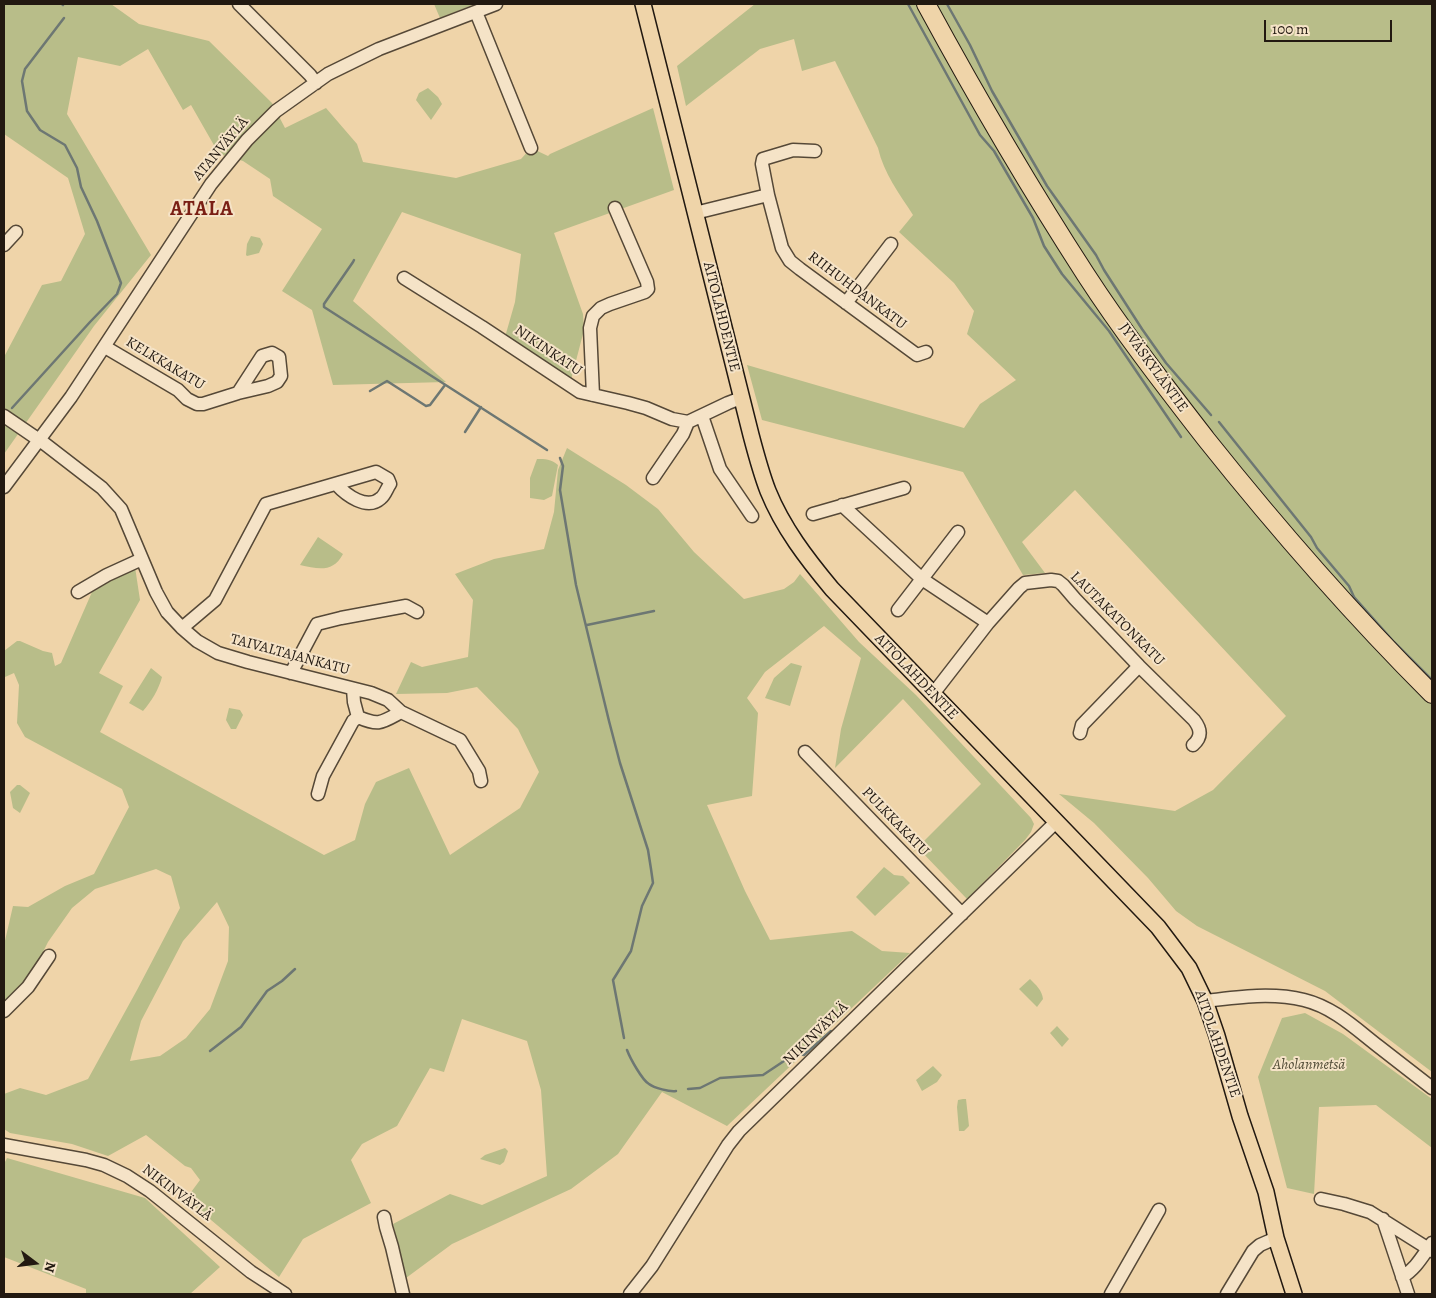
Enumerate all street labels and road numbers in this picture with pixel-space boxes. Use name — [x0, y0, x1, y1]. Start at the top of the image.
street label: ATANVÄYLÄ — [189, 114, 253, 184]
street label: RIIHUHDANKATU — [804, 248, 910, 334]
street label: AITOLAHDENTIE — [699, 260, 743, 374]
street label: JYVÄSKYLÄNTIE — [1115, 320, 1191, 416]
street label: NIKINKATU — [511, 322, 585, 380]
street label: KELKKAKATU — [122, 333, 208, 395]
street label: LAUTAKATONKATU — [1066, 568, 1168, 670]
street label: TAIVALTAJANKATU — [228, 630, 352, 680]
street label: AITOLAHDENTIE — [870, 630, 962, 724]
street label: PULKKAKATU — [858, 784, 932, 860]
street label: AITOLAHDENTIE — [1190, 988, 1244, 1100]
street label: NIKINVÄYLÄ — [780, 999, 852, 1069]
street label: NIKINVÄYLÄ — [138, 1161, 216, 1225]

